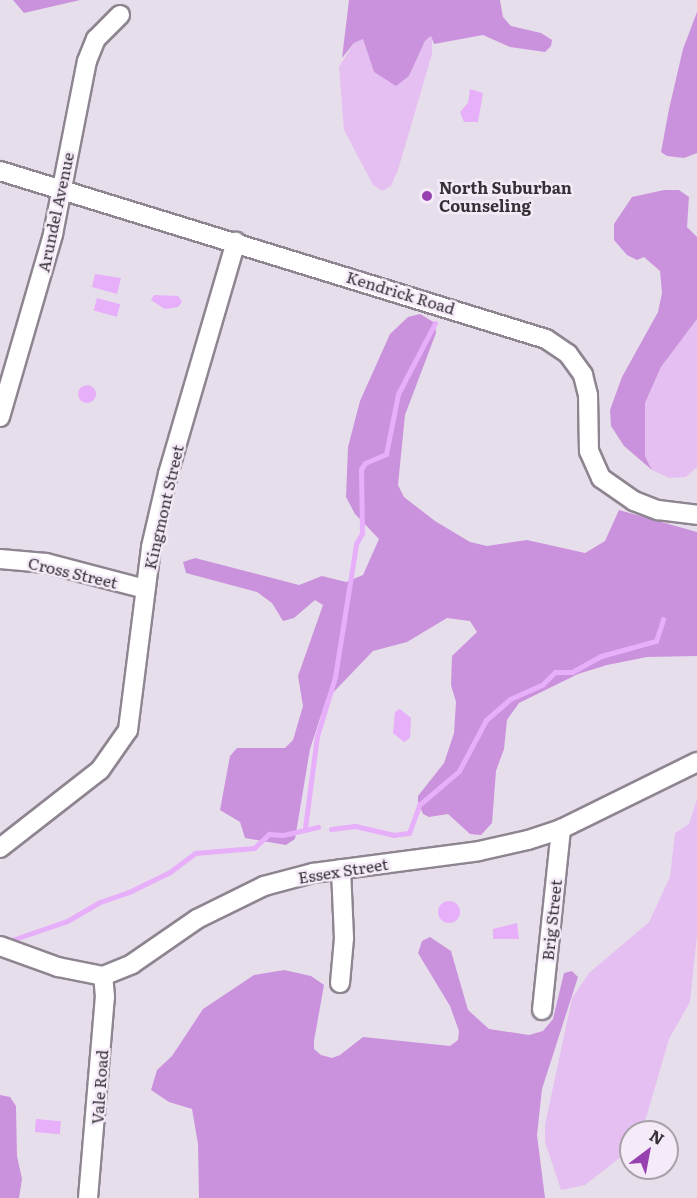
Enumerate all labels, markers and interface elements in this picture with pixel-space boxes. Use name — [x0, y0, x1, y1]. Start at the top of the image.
street label: Arundel Avenue — [33, 150, 77, 274]
place label: North Suburban Counseling — [439, 177, 572, 215]
marker: North Suburban Counseling — [420, 189, 434, 203]
street label: Kendrick Road — [344, 266, 458, 318]
street label: Kingmont Street — [139, 443, 187, 571]
street label: Cross Street — [26, 552, 120, 592]
street label: Essex Street — [297, 853, 389, 887]
street label: Brig Street — [537, 879, 565, 961]
street label: Vale Road — [87, 1049, 111, 1125]
north arrow — [619, 1120, 679, 1180]
text: N — [645, 1123, 670, 1150]

